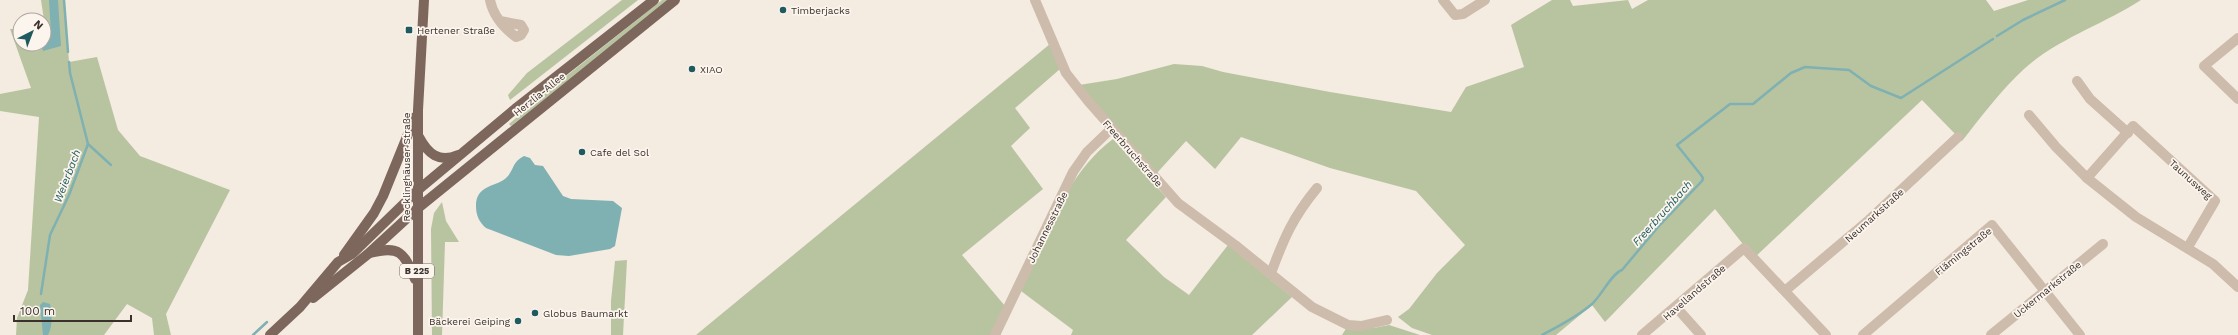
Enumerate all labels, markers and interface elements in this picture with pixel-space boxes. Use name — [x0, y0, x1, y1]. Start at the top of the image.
marker: Timberjacks — [778, 5, 788, 15]
place label: Timberjacks — [791, 5, 850, 16]
north arrow — [12, 12, 52, 52]
text: N — [31, 17, 46, 32]
marker: Hertener Straße — [404, 25, 414, 35]
place label: Hertener Straße — [417, 25, 495, 36]
marker: XIAO — [687, 64, 697, 74]
place label: XIAO — [700, 64, 723, 75]
street label: Herzlia-Allee — [511, 70, 567, 118]
street label: Recklinghäuser Straße — [401, 112, 412, 222]
street label: Freerbruchstraße — [1101, 118, 1165, 189]
marker: Cafe del Sol — [577, 147, 587, 157]
place label: Cafe del Sol — [590, 147, 649, 158]
water label: Weierbach — [51, 148, 84, 205]
street label: Taunusweg — [2167, 157, 2215, 202]
water label: Freerbruchbach — [1630, 178, 1695, 249]
street label: Neumarkstraße — [1843, 186, 1906, 245]
street label: Johannesstraße — [1025, 190, 1070, 265]
street label: Flämingstraße — [1933, 225, 1994, 278]
street label: Uckermarkstraße — [2011, 259, 2084, 320]
street label: Havellandstraße — [1661, 262, 1728, 322]
road number: B 225 — [400, 264, 434, 278]
scale bar — [14, 297, 131, 323]
text: 100 m — [20, 304, 55, 318]
marker: Globus Baumarkt — [530, 308, 540, 318]
place label: Globus Baumarkt — [543, 308, 629, 319]
place label: Bäckerei Geiping — [429, 316, 511, 327]
marker: Bäckerei Geiping — [513, 316, 523, 326]

